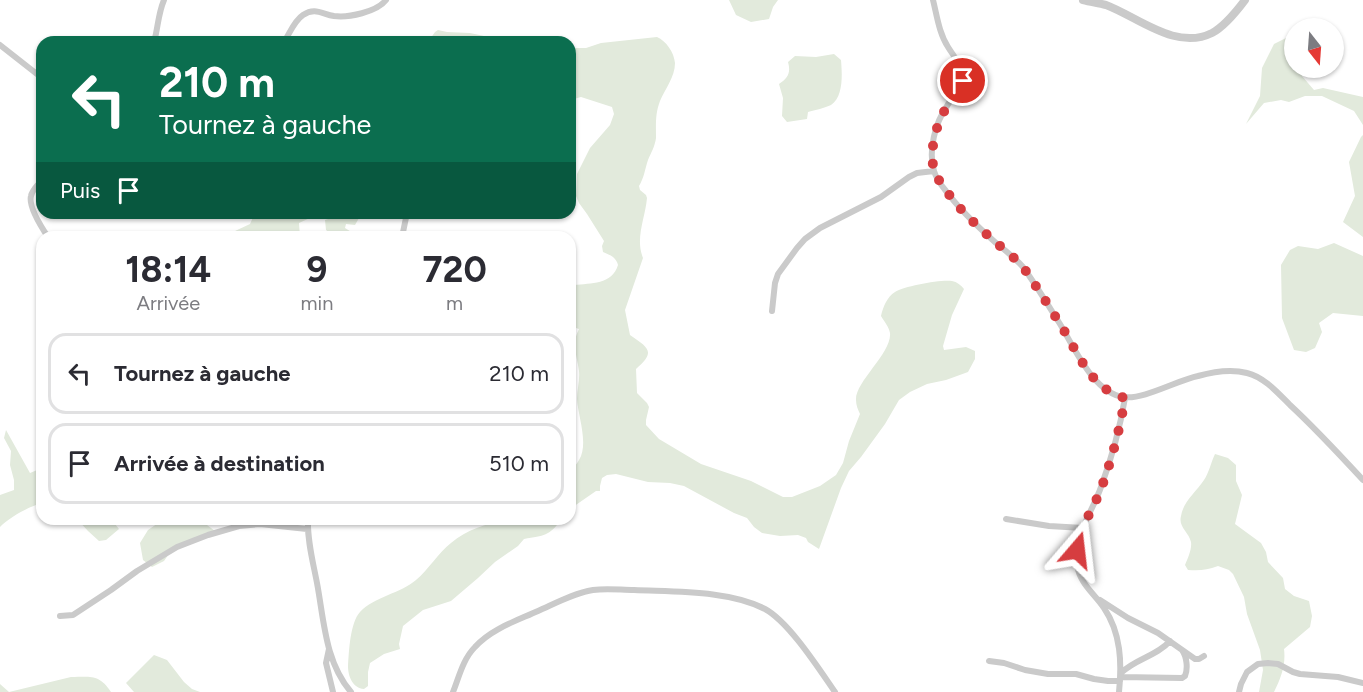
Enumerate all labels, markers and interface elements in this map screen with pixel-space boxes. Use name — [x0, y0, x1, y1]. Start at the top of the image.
north arrow — [1284, 18, 1344, 78]
map controls — [1284, 18, 1344, 78]
pin — [937, 55, 988, 106]
text: 210 m — [159, 57, 275, 108]
icon: left — [60, 60, 138, 138]
icon: arrive — [946, 64, 979, 97]
text: Tournez à gauche — [159, 108, 371, 141]
icon: arrive — [112, 174, 145, 207]
text: Puis — [60, 177, 100, 204]
text: 18:14 — [125, 248, 211, 291]
text: 9 — [306, 248, 327, 291]
text: 720 — [423, 248, 487, 291]
text: Arrivée — [136, 291, 200, 315]
text: min — [300, 291, 333, 315]
text: m — [446, 291, 463, 315]
icon: left — [63, 357, 96, 390]
text: Tournez à gauche — [114, 360, 290, 387]
text: 210 m — [489, 360, 549, 387]
icon: arrive — [63, 447, 96, 480]
text: Arrivée à destination — [114, 450, 325, 477]
text: 510 m — [489, 450, 549, 477]
position arrow — [1045, 518, 1109, 582]

